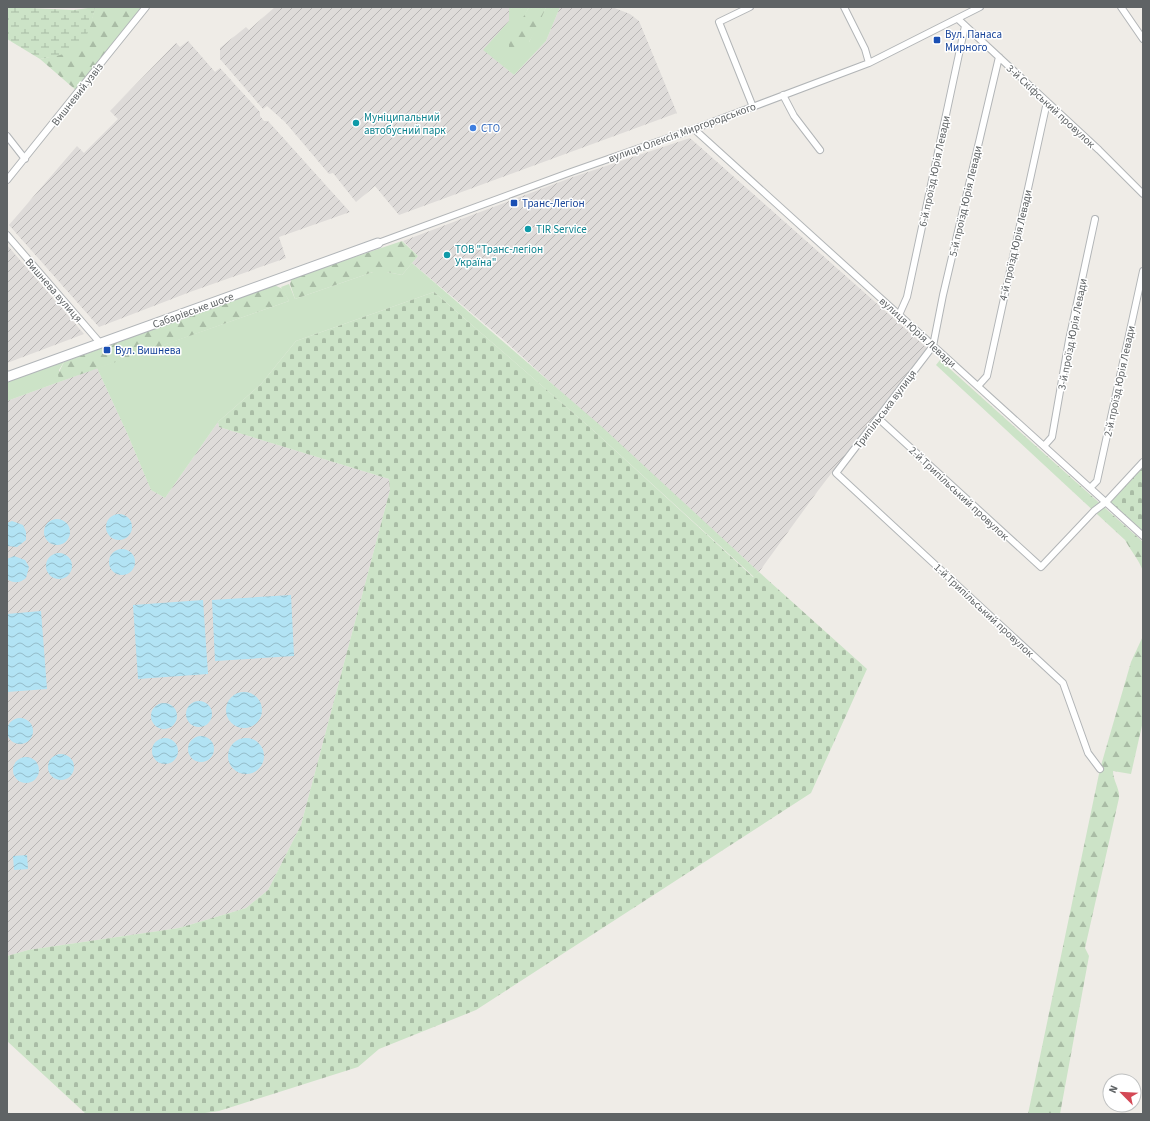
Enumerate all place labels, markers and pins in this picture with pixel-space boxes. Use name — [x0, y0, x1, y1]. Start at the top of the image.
place label: Вул. Панаса Мирного — [945, 27, 1002, 55]
marker: Вул. Панаса Мирного — [932, 35, 942, 45]
place label: Муніципальний автобусний парк — [364, 110, 446, 138]
marker: Муніципальний автобусний парк — [351, 118, 361, 128]
place label: СТО — [481, 121, 500, 136]
marker: СТО — [468, 123, 478, 133]
place label: Транс-Легіон — [522, 196, 585, 211]
marker: Транс-Легіон — [509, 198, 519, 208]
place label: TIR Service — [536, 222, 587, 237]
marker: TIR Service — [523, 224, 533, 234]
place label: ТОВ "Транс-легіон Україна" — [455, 242, 543, 270]
marker: ТОВ "Транс-легіон Україна" — [442, 250, 452, 260]
place label: Вул. Вишнева — [115, 343, 181, 358]
marker: Вул. Вишнева — [102, 345, 112, 355]

